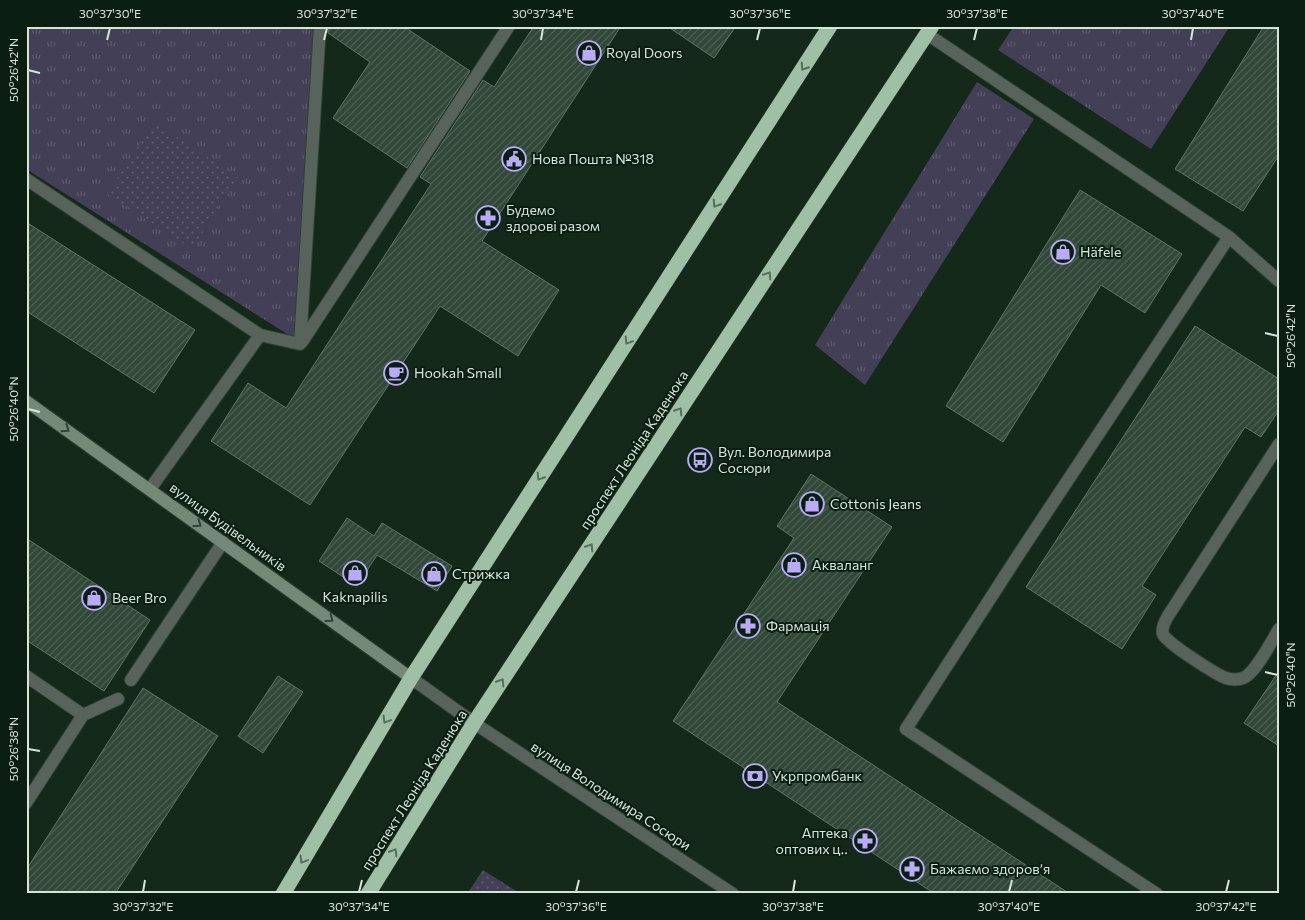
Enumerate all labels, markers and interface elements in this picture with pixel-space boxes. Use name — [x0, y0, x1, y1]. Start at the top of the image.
text: 30°37'30"E — [79, 6, 141, 20]
text: 30°37'32"E — [297, 6, 357, 20]
text: 30°37'34"E — [512, 6, 574, 20]
text: 30°37'36"E — [729, 6, 791, 20]
text: 30°37'38"E — [946, 6, 1008, 20]
text: 30°37'40"E — [1162, 6, 1224, 20]
text: 50°26'42"N — [6, 38, 20, 102]
shop icon: Royal Doors — [576, 40, 602, 66]
place label: Royal Doors — [606, 44, 682, 61]
one-way arrow — [801, 62, 810, 71]
public building icon: Нова Пошта №318 — [501, 146, 527, 172]
place label: Нова Пошта №318 — [532, 150, 654, 167]
one-way arrow — [713, 198, 722, 208]
place label: Будемо здорові разом — [506, 201, 600, 234]
pharmacy icon: Будемо здорові разом — [475, 205, 501, 231]
shop icon: Häfele — [1050, 239, 1076, 265]
place label: Häfele — [1080, 243, 1121, 260]
one-way arrow — [762, 271, 772, 280]
text: 50°26'42"N — [1283, 304, 1297, 368]
one-way arrow — [625, 335, 634, 344]
cafe icon: Hookah Small — [383, 360, 409, 386]
place label: Hookah Small — [414, 364, 502, 381]
street label: проспект Леоніда Каденюка — [576, 367, 691, 532]
text: 50°26'40"N — [6, 376, 20, 442]
one-way arrow — [673, 407, 682, 417]
one-way arrow — [60, 423, 70, 432]
place label: Вул. Володимира Сосюри — [718, 443, 831, 476]
bus stop icon: Вул. Володимира Сосюри — [687, 447, 713, 473]
one-way arrow — [537, 472, 546, 481]
street label: вулиця Будівельників — [167, 479, 290, 575]
shop icon: Cottonis Jeans — [799, 491, 825, 517]
place label: Cottonis Jeans — [830, 495, 921, 512]
one-way arrow — [192, 518, 202, 527]
one-way arrow — [584, 543, 593, 552]
shop icon: Акваланг — [781, 552, 807, 578]
place label: Акваланг — [812, 556, 873, 573]
shop icon: Kaknapilis — [342, 560, 368, 586]
shop icon: Стрижка — [421, 561, 447, 587]
place label: Стрижка — [452, 565, 510, 582]
shop icon: Beer Bro — [81, 585, 107, 611]
place label: Kaknapilis — [322, 588, 388, 605]
place label: Beer Bro — [112, 589, 167, 606]
one-way arrow — [324, 613, 334, 622]
pharmacy icon: Фармація — [735, 613, 761, 639]
place label: Фармація — [766, 617, 830, 634]
text: 50°26'40"N — [1283, 642, 1297, 708]
one-way arrow — [494, 679, 504, 688]
street label: проспект Леоніда Каденюка — [357, 706, 470, 873]
one-way arrow — [382, 714, 392, 723]
text: 50°26'38"N — [6, 717, 20, 781]
street label: вулиця Володимира Сосюри — [528, 738, 694, 854]
bank icon: Укрпромбанк — [742, 763, 768, 789]
place label: Укрпромбанк — [772, 767, 862, 784]
place label: Аптека оптових ц‥ — [776, 824, 848, 857]
pharmacy icon: Аптека оптових ц‥ — [852, 828, 878, 854]
one-way arrow — [387, 849, 397, 858]
one-way arrow — [300, 854, 310, 863]
pharmacy icon: Бажаємо здоровʼя — [899, 856, 925, 882]
place label: Бажаємо здоровʼя — [930, 860, 1050, 877]
text: 30°37'32"E — [113, 899, 173, 913]
text: 30°37'34"E — [328, 899, 390, 913]
text: 30°37'36"E — [545, 899, 607, 913]
text: 30°37'38"E — [762, 899, 824, 913]
text: 30°37'40"E — [978, 899, 1040, 913]
text: 30°37'42"E — [1195, 899, 1257, 913]

